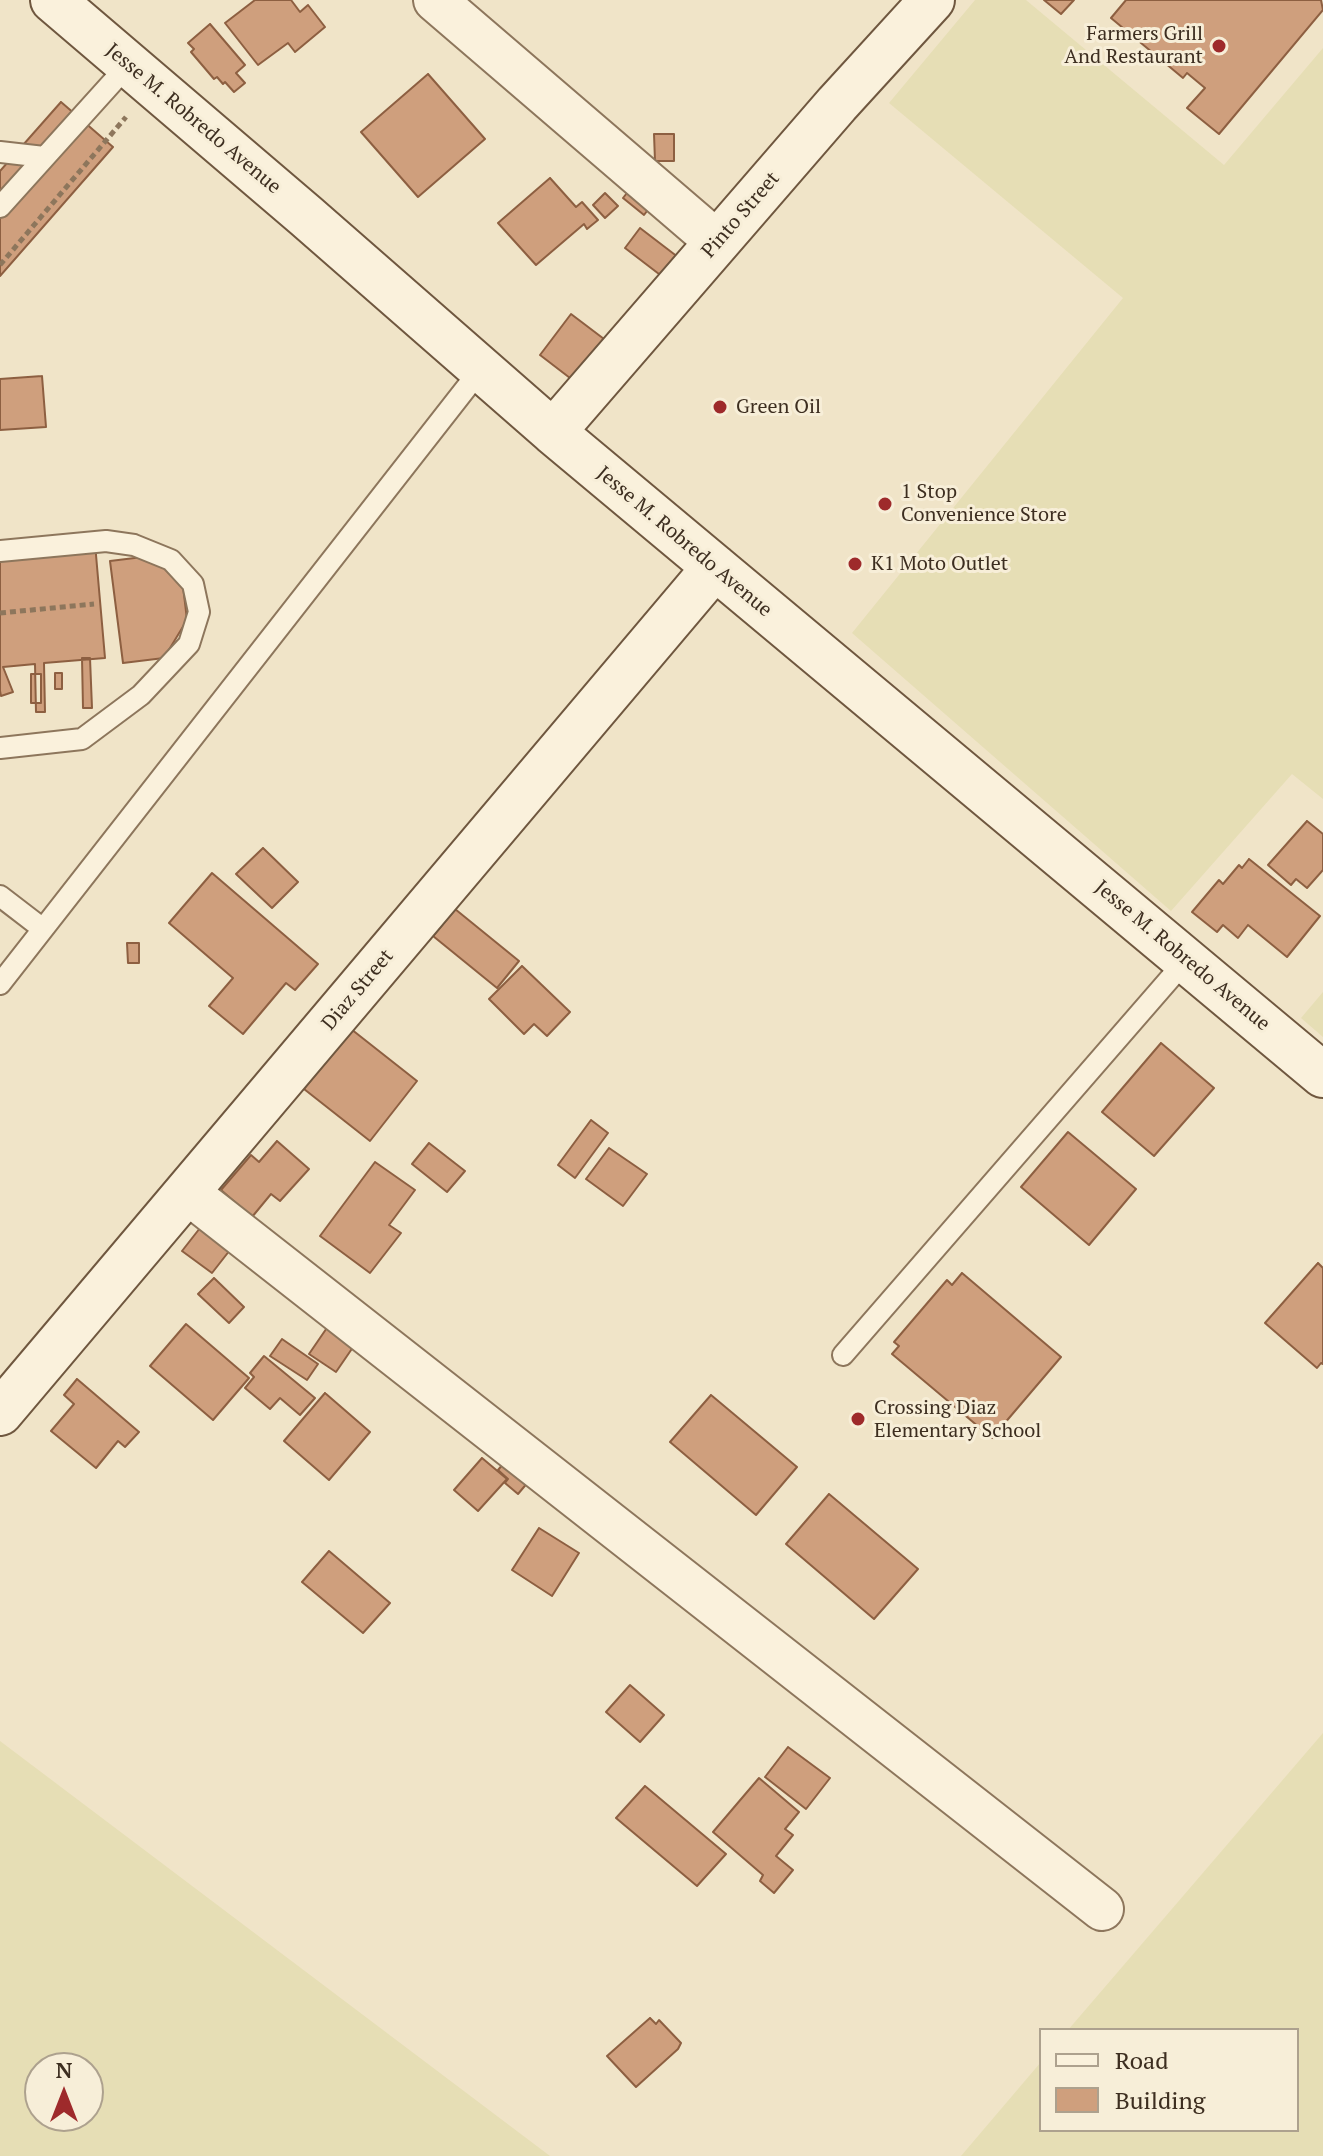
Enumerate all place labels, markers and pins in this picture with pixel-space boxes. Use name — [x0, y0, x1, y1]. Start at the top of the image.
place label: Farmers Grill And Restaurant — [1064, 22, 1203, 69]
marker: Farmers Grill And Restaurant — [1210, 37, 1228, 55]
place label: Green Oil — [736, 395, 821, 419]
marker: Green Oil — [711, 398, 729, 416]
place label: 1 Stop Convenience Store — [901, 480, 1067, 527]
marker: 1 Stop Convenience Store — [876, 495, 894, 513]
place label: K1 Moto Outlet — [871, 552, 1008, 576]
marker: K1 Moto Outlet — [846, 555, 864, 573]
place label: Crossing Diaz Elementary School — [874, 1396, 1041, 1443]
marker: Crossing Diaz Elementary School — [849, 1410, 867, 1428]

